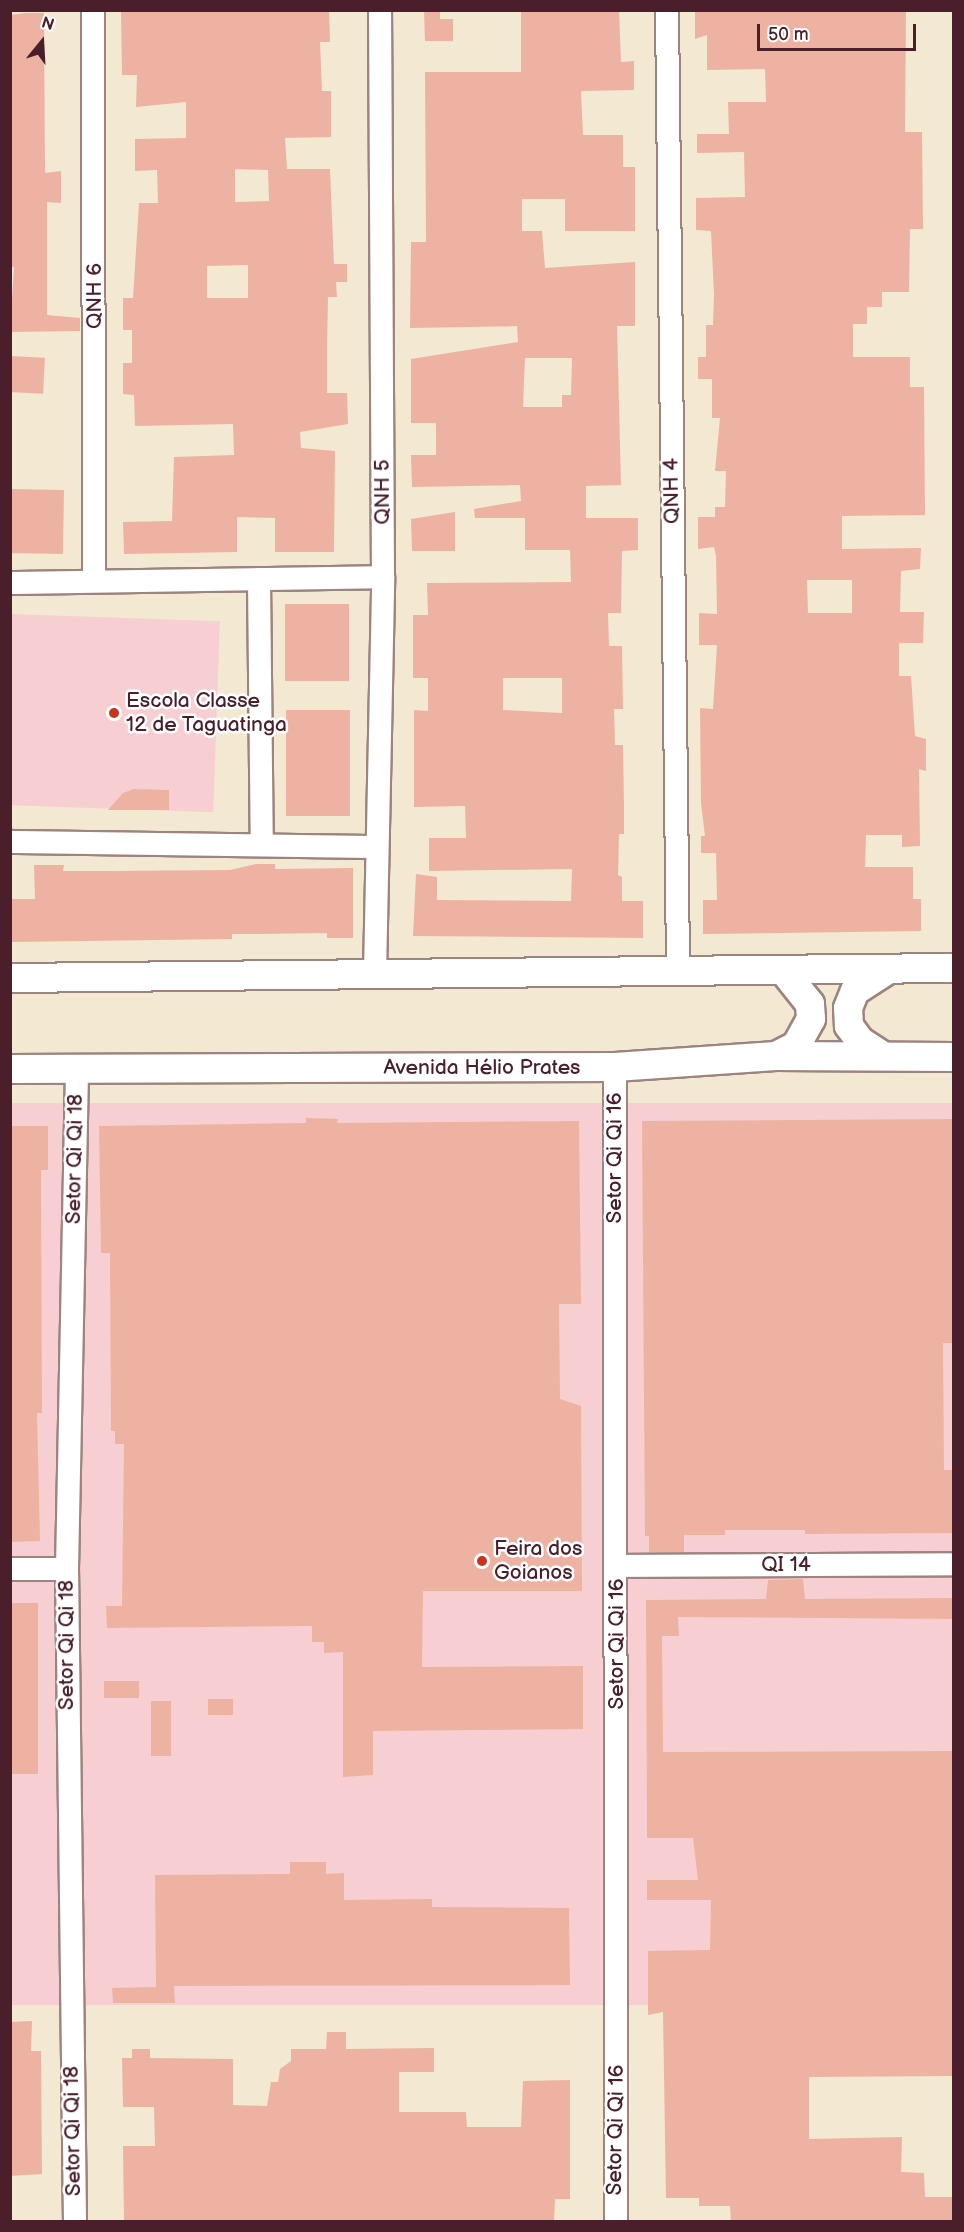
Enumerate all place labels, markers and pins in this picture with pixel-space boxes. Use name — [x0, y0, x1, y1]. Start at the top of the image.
place label: Escola Classe 12 de Taguatinga — [126, 688, 288, 738]
marker: Escola Classe 12 de Taguatinga — [107, 706, 121, 720]
place label: Feira dos Goianos — [494, 1536, 582, 1586]
marker: Feira dos Goianos — [475, 1554, 489, 1568]

